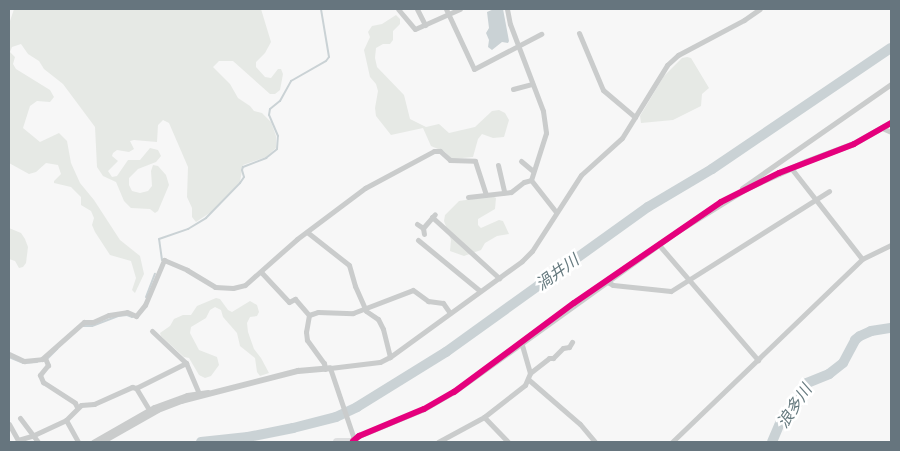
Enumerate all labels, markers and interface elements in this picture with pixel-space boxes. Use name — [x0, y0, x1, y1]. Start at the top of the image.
water label: 渦井川 — [532, 250, 582, 294]
water label: 浪多川 — [773, 381, 815, 431]

